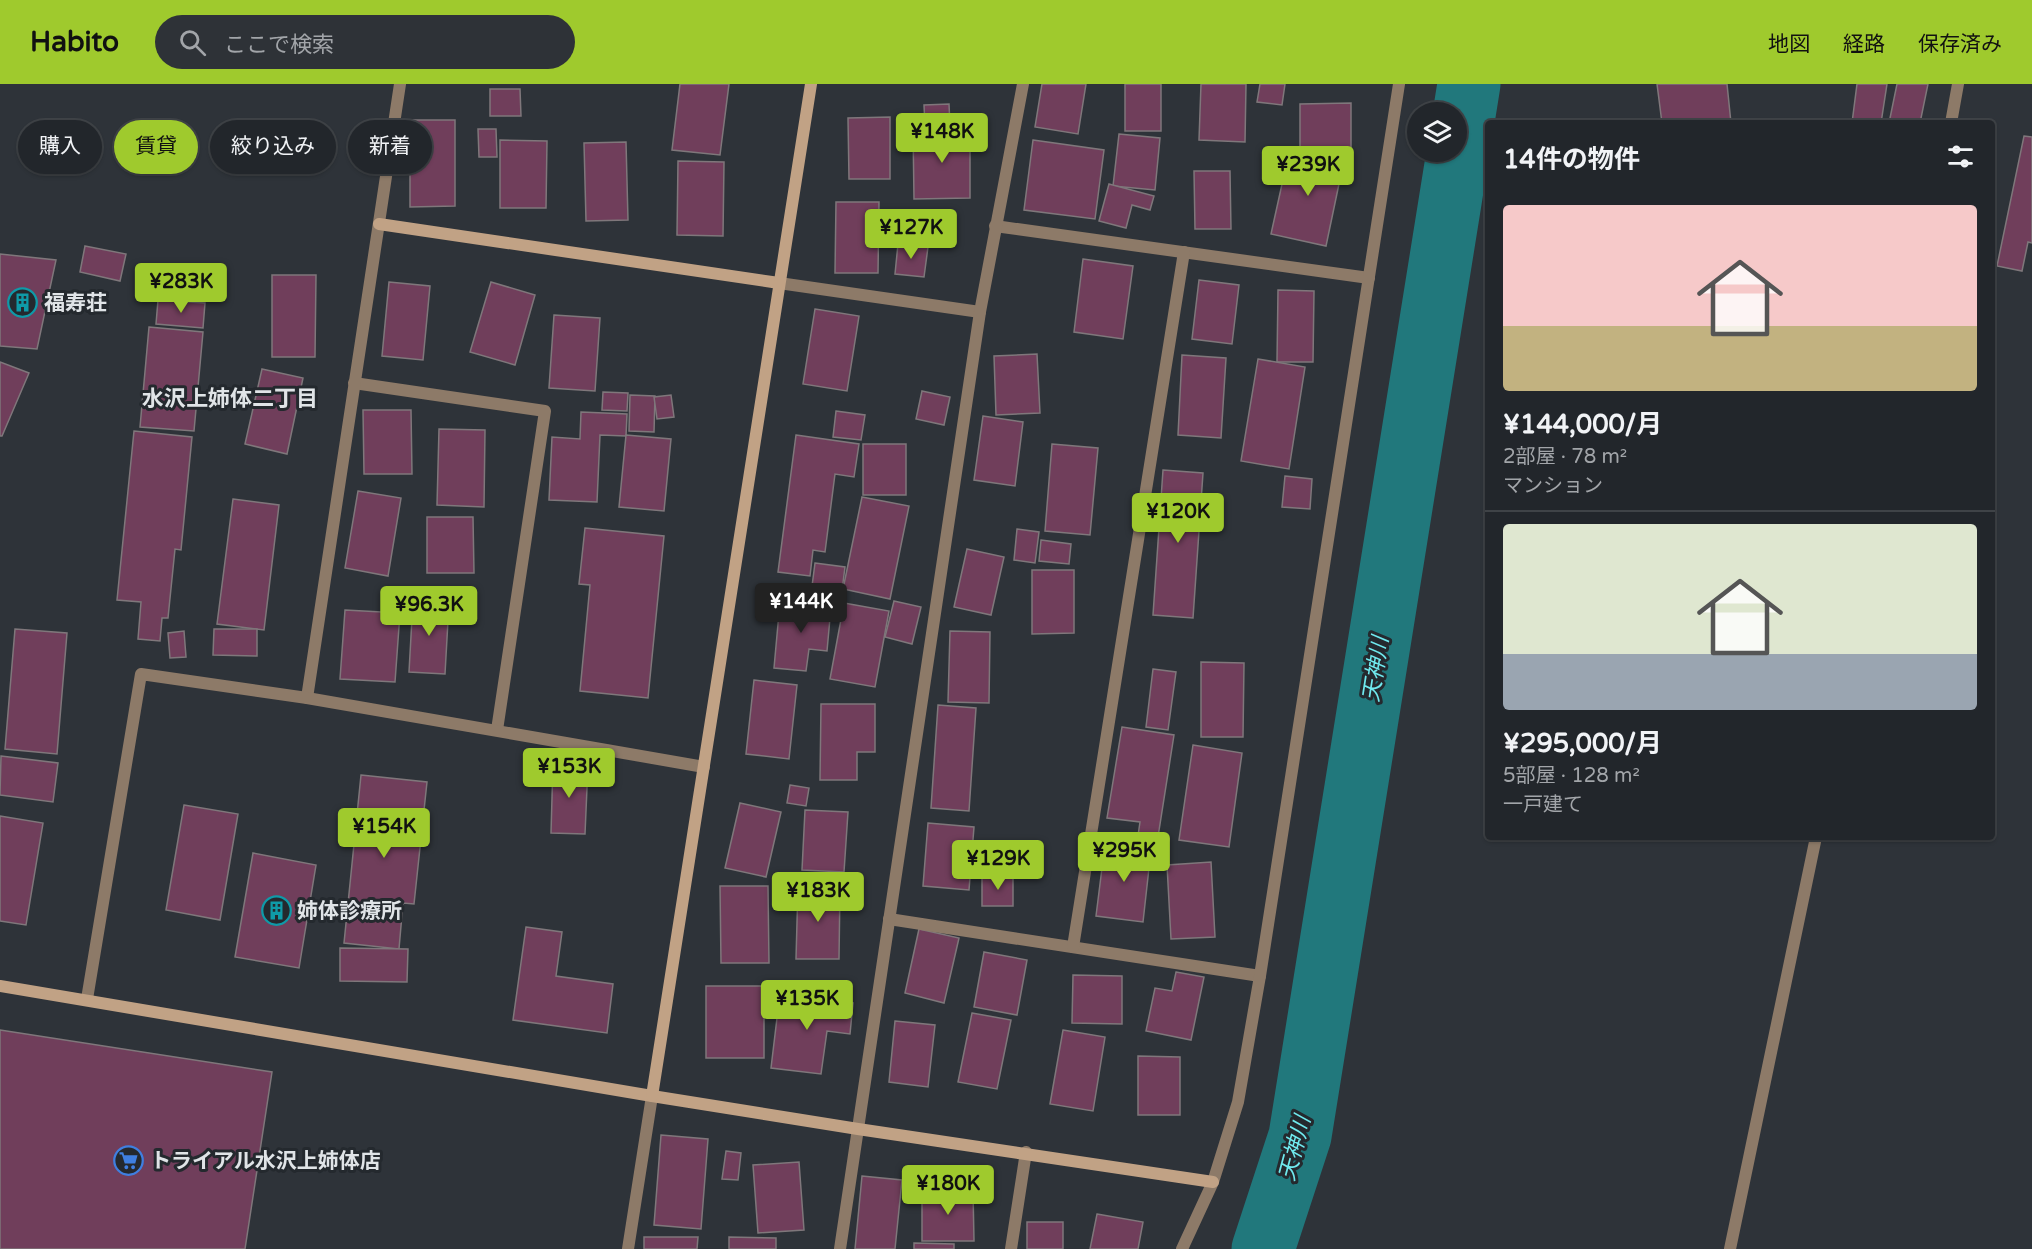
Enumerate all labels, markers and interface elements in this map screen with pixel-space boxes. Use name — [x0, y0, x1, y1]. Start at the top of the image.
search box — [155, 15, 575, 69]
text: Habito — [30, 25, 119, 59]
icon: search — [176, 26, 209, 59]
text: ここで検索 — [224, 32, 334, 58]
text: 地図 — [1768, 32, 1810, 57]
text: 経路 — [1843, 32, 1885, 57]
text: 保存済み — [1918, 32, 2002, 57]
map controls — [1407, 102, 1467, 162]
button: layers — [1407, 102, 1467, 162]
pin: ¥148K — [900, 113, 984, 164]
chip: 購入 — [18, 120, 102, 174]
chip: 賃貸 — [114, 120, 198, 174]
chip: 絞り込み — [210, 120, 336, 174]
chip: 新着 — [348, 120, 432, 174]
text: ¥148K — [910, 120, 974, 144]
icon: filters — [1944, 140, 1977, 173]
text: 14件の物件 — [1503, 144, 1640, 175]
pin: ¥239K — [1266, 146, 1350, 197]
text: ¥239K — [1276, 153, 1340, 177]
pin: ¥127K — [869, 209, 953, 260]
text: ¥127K — [879, 216, 943, 240]
icon: home — [1686, 244, 1794, 352]
pin: ¥283K — [139, 263, 223, 314]
text: ¥283K — [149, 270, 213, 294]
building icon: 福寿荘 — [7, 287, 39, 319]
place label: 福寿荘 — [44, 291, 107, 316]
district label: 水沢上姉体二丁目 — [142, 386, 318, 412]
text: ¥144,000/月 — [1503, 409, 1662, 440]
text: 2部屋 · 78 m² — [1503, 445, 1627, 469]
text: マンション — [1503, 474, 1603, 498]
pin: ¥120K — [1136, 493, 1220, 544]
text: ¥120K — [1146, 500, 1210, 524]
icon: home — [1686, 563, 1794, 671]
pin: ¥144K — [759, 583, 843, 634]
pin: ¥96.3K — [380, 586, 478, 637]
text: ¥144K — [769, 590, 833, 614]
text: ¥96.3K — [394, 593, 464, 617]
water label: 天神川 — [1358, 633, 1394, 704]
text: ¥295,000/月 — [1503, 728, 1662, 759]
pin: ¥153K — [527, 748, 611, 799]
text: ¥153K — [537, 755, 601, 779]
text: 5部屋 · 128 m² — [1503, 764, 1640, 788]
text: 一戸建て — [1503, 793, 1583, 817]
pin: ¥154K — [342, 808, 426, 859]
text: ¥154K — [352, 815, 416, 839]
pin: ¥295K — [1082, 832, 1166, 883]
text: ¥295K — [1092, 839, 1156, 863]
pin: ¥129K — [956, 840, 1040, 891]
text: ¥129K — [966, 847, 1030, 871]
pin: ¥183K — [776, 872, 860, 923]
text: ¥183K — [786, 879, 850, 903]
building icon: 姉体診療所 — [260, 895, 292, 927]
place label: 姉体診療所 — [297, 899, 402, 924]
pin: ¥135K — [765, 980, 849, 1031]
text: ¥135K — [775, 987, 839, 1011]
water label: 天神川 — [1274, 1111, 1317, 1184]
supermarket icon: トライアル水沢上姉体店 — [113, 1145, 145, 1177]
place label: トライアル水沢上姉体店 — [150, 1149, 381, 1174]
pin: ¥180K — [906, 1165, 990, 1216]
text: ¥180K — [916, 1172, 980, 1196]

